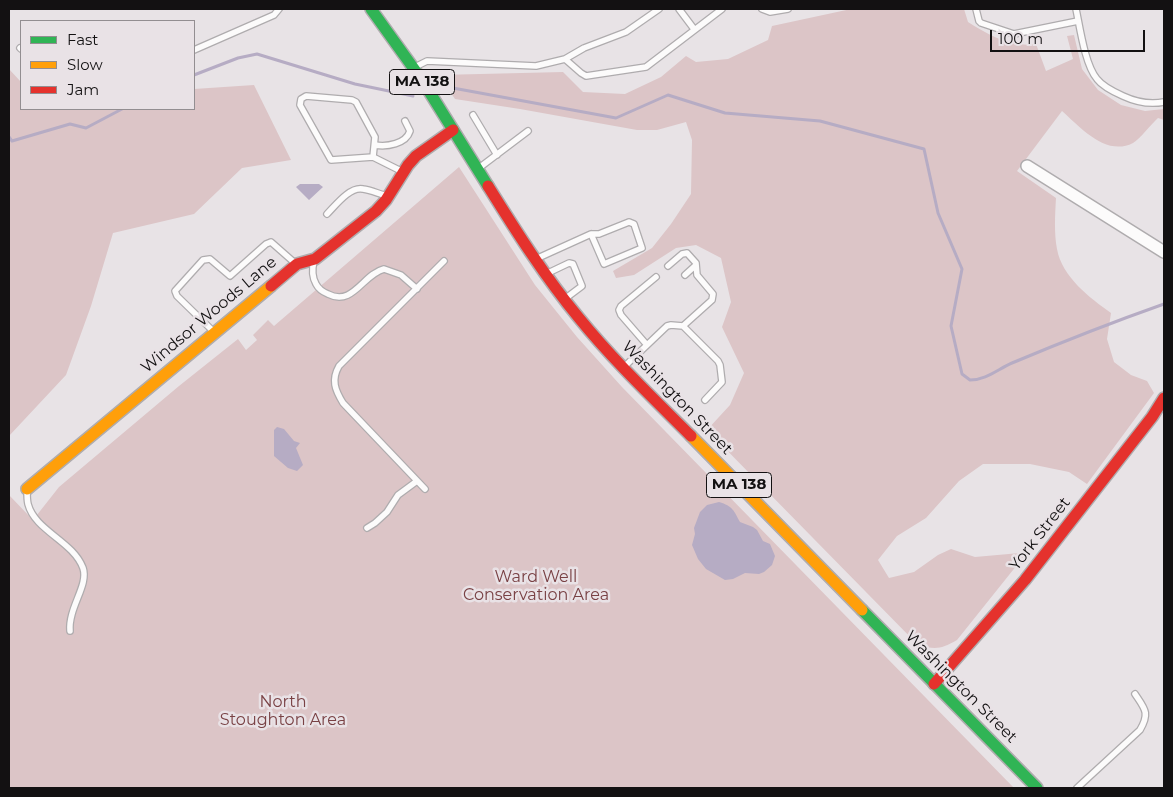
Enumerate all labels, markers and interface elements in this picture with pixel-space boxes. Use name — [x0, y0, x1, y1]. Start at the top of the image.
legend — [20, 20, 195, 110]
scale bar — [993, 20, 1148, 52]
text: 100 m — [998, 29, 1043, 48]
text: Fast — [67, 30, 98, 49]
text: Slow — [67, 55, 103, 74]
road number: MA 138 — [390, 70, 454, 94]
text: Jam — [67, 80, 99, 99]
street label: Windsor Woods Lane — [137, 253, 281, 377]
street label: Washington Street — [618, 337, 736, 459]
road number: MA 138 — [706, 472, 772, 498]
street label: York Street — [1005, 494, 1075, 574]
park label: Ward Well Conservation Area — [463, 567, 609, 605]
street label: Washington Street — [901, 627, 1021, 747]
park label: North Stoughton Area — [220, 692, 346, 730]

